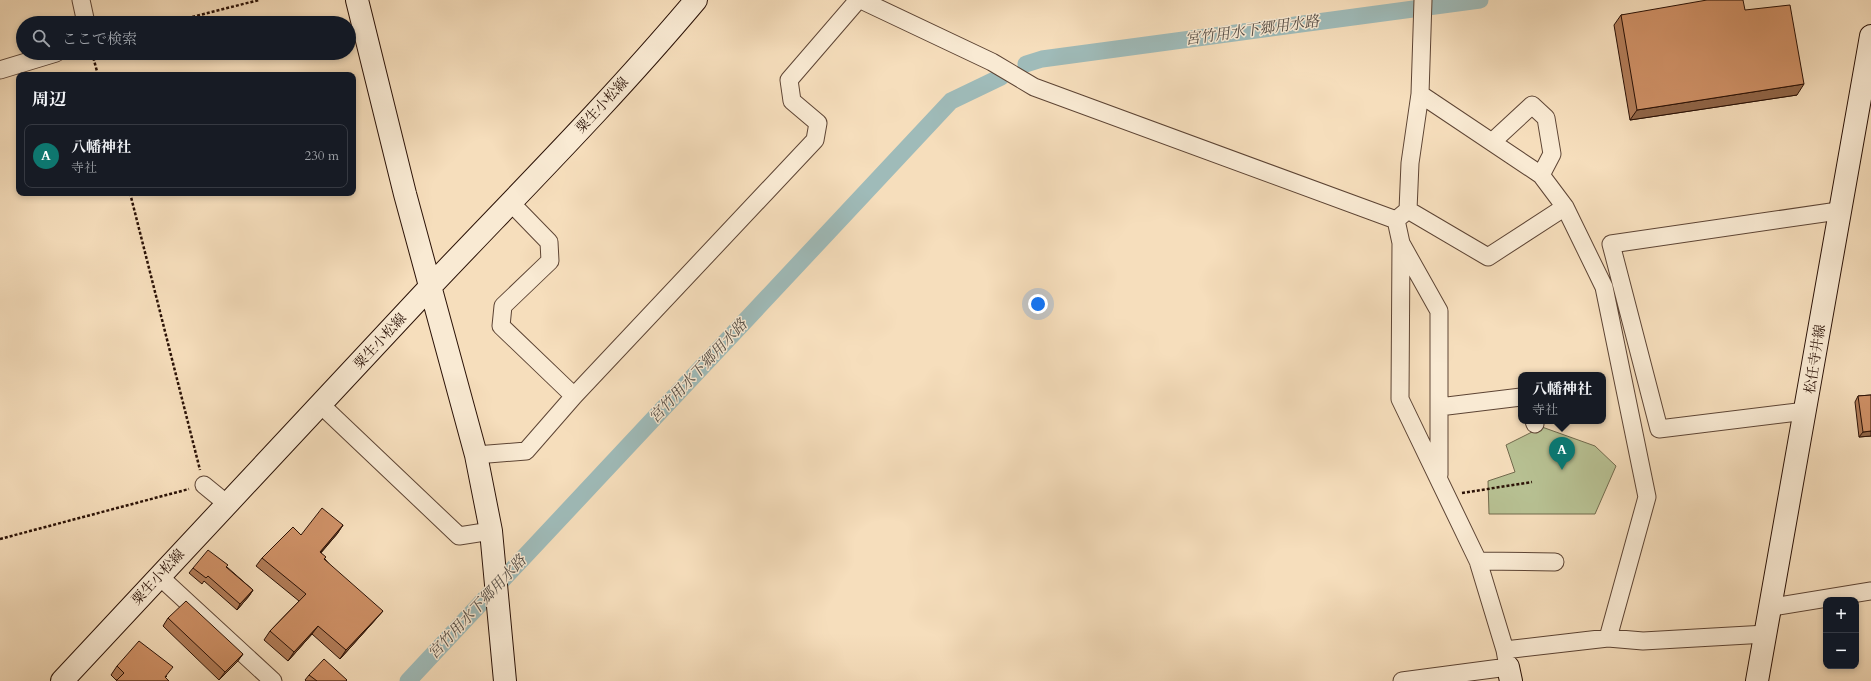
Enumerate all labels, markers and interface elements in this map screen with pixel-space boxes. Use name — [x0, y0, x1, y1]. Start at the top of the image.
water label: 宮竹用水下郷用水路 — [1184, 11, 1321, 49]
search box — [16, 16, 356, 60]
icon: search — [30, 27, 52, 49]
text: ここで検索 — [62, 29, 137, 49]
street label: 粟生小松線 — [571, 73, 633, 137]
text: 周辺 — [32, 88, 66, 111]
text: 八幡神社 — [71, 137, 131, 157]
text: A — [41, 147, 51, 165]
text: 230 m — [305, 147, 339, 165]
text: 寺社 — [71, 159, 97, 177]
your location — [1028, 294, 1048, 314]
street label: 粟生小松線 — [349, 309, 411, 373]
water label: 宮竹用水下郷用水路 — [645, 314, 752, 427]
street label: 松任寺井線 — [1800, 323, 1830, 395]
popup — [1518, 372, 1606, 424]
text: 八幡神社 — [1532, 379, 1592, 399]
text: 寺社 — [1532, 401, 1558, 419]
pin: A — [1549, 437, 1575, 470]
street label: 粟生小松線 — [127, 545, 189, 609]
water label: 宮竹用水下郷用水路 — [424, 550, 531, 663]
map controls — [1823, 597, 1859, 669]
button: + — [1823, 597, 1859, 633]
button: − — [1823, 633, 1859, 669]

